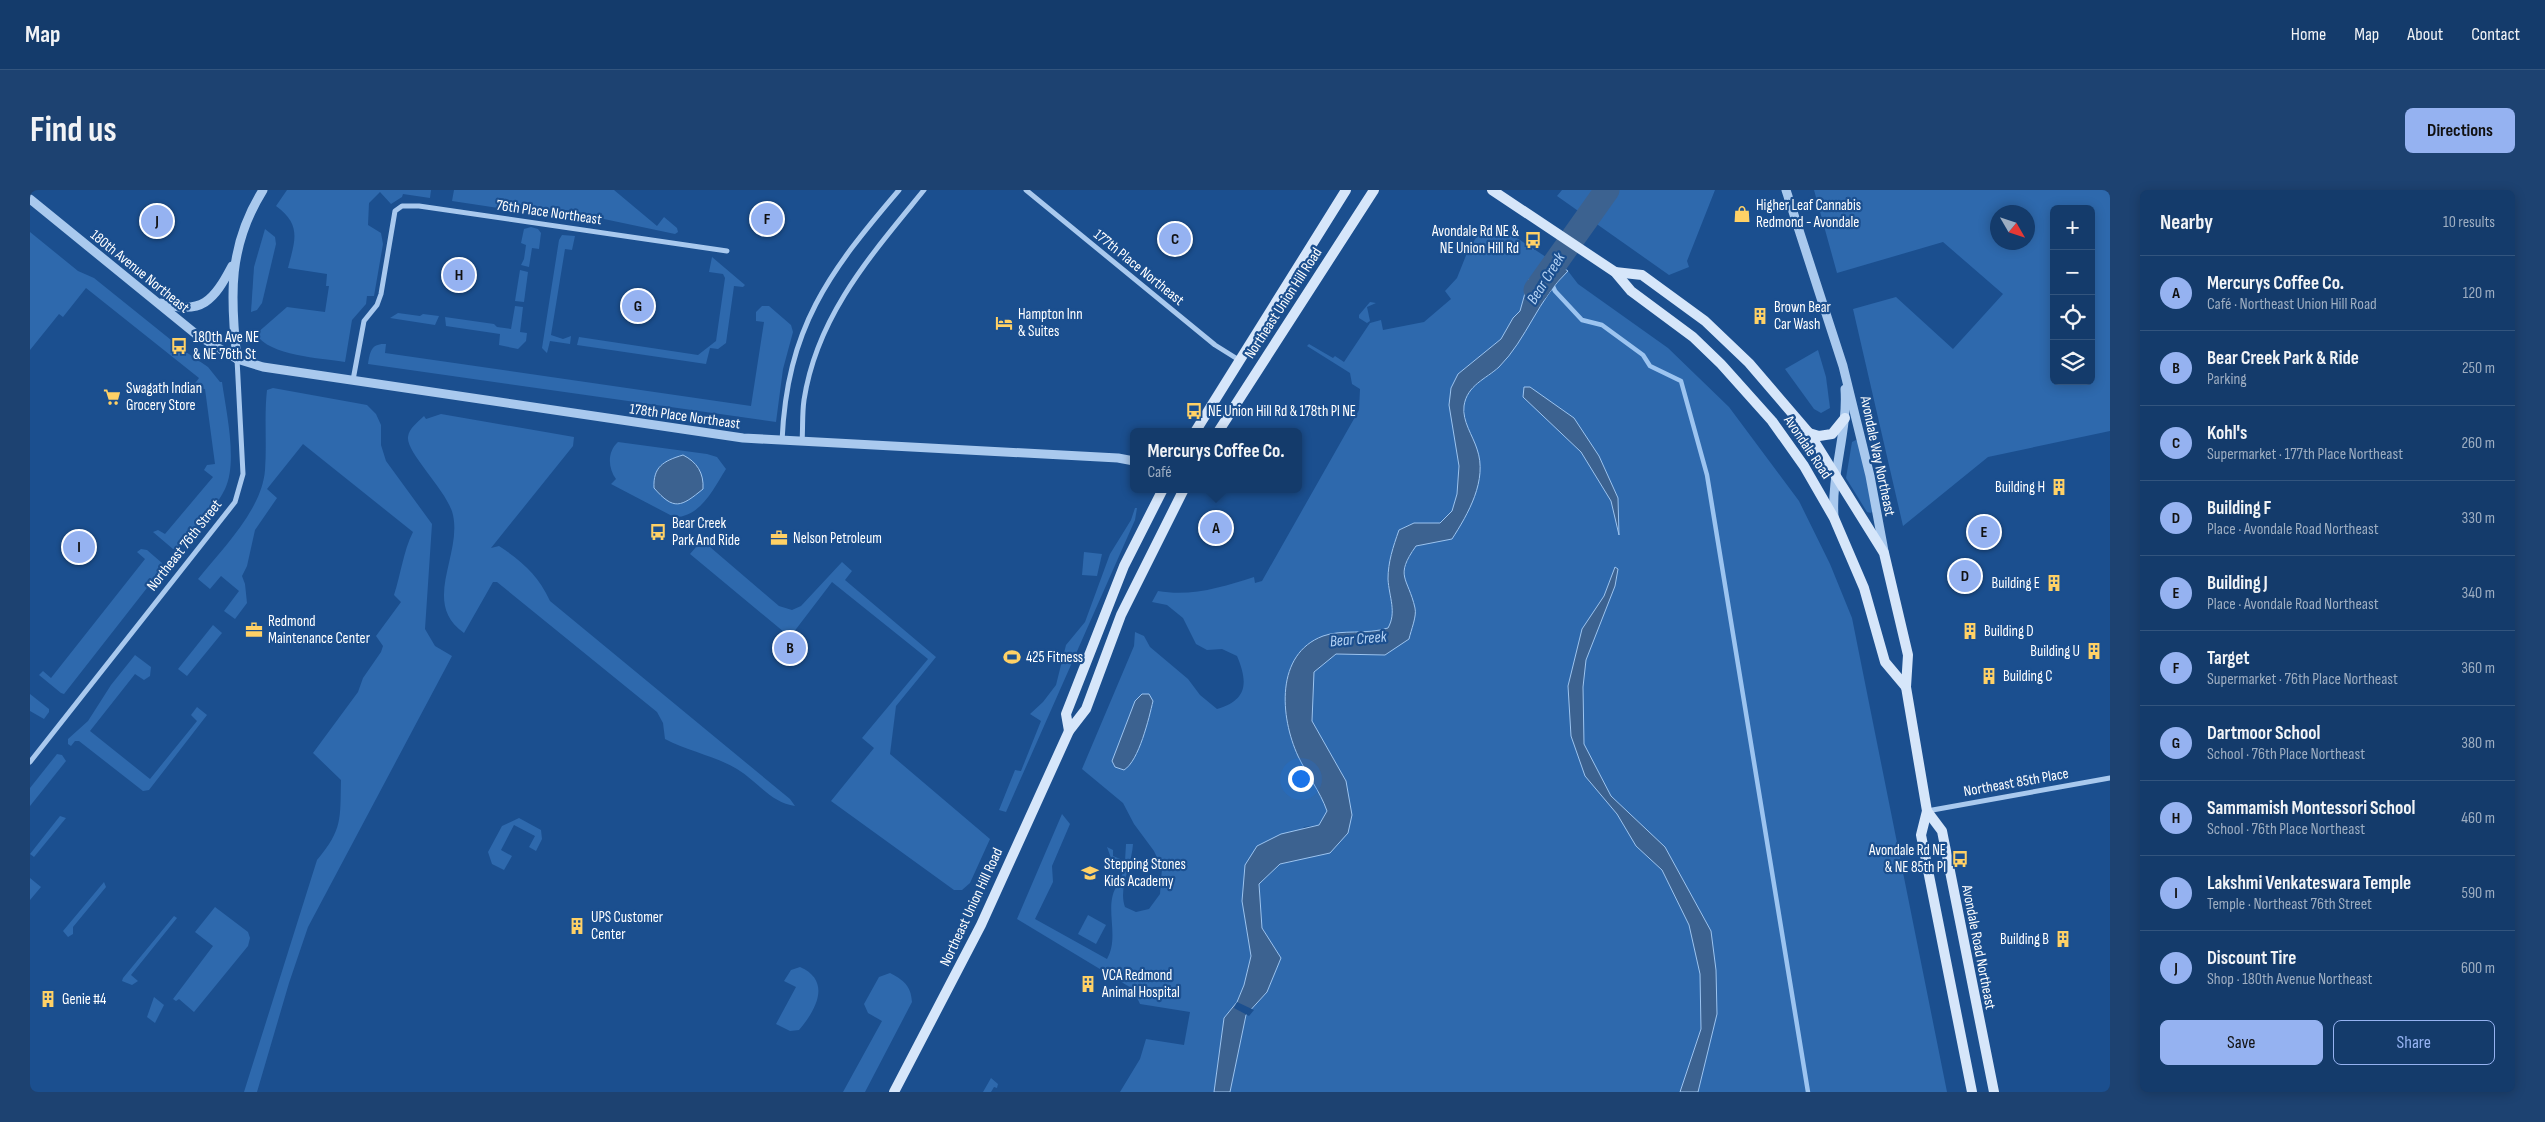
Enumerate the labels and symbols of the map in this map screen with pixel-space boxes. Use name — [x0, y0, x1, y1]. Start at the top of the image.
street label: 76th Place Northeast — [495, 196, 603, 229]
place label: Higher Leaf Cannabis Redmond - Avondale — [1756, 196, 1861, 232]
pin: F — [751, 200, 783, 238]
pin: J — [141, 202, 173, 240]
shop icon: Higher Leaf Cannabis Redmond - Avondale — [1732, 204, 1752, 224]
north arrow — [1990, 205, 2035, 250]
pin: C — [1159, 220, 1191, 258]
place label: Avondale Rd NE & NE Union Hill Rd — [1431, 222, 1519, 258]
street label: 177th Place Northeast — [1090, 225, 1188, 310]
street label: 180th Avenue Northeast — [86, 226, 193, 317]
bus stop icon: Avondale Rd NE & NE Union Hill Rd — [1523, 230, 1543, 250]
street label: Northeast Union Hill Road — [1240, 244, 1326, 362]
water label: Bear Creek — [1523, 249, 1570, 308]
pin: H — [443, 256, 475, 294]
pin: G — [622, 287, 654, 325]
place label: Brown Bear Car Wash — [1774, 298, 1832, 334]
place label: Hampton Inn & Suites — [1018, 305, 1083, 341]
building icon: Brown Bear Car Wash — [1750, 306, 1770, 326]
hotel icon: Hampton Inn & Suites — [994, 313, 1014, 333]
place label: 180th Ave NE & NE 76th St — [193, 328, 259, 364]
bus stop icon: 180th Ave NE & NE 76th St — [169, 336, 189, 356]
place label: Swagath Indian Grocery Store — [126, 379, 202, 415]
supermarket icon: Swagath Indian Grocery Store — [102, 387, 122, 407]
street label: Avondale Way Northeast — [1855, 393, 1900, 518]
street label: 178th Place Northeast — [628, 399, 742, 434]
bus stop icon: NE Union Hill Rd & 178th Pl NE — [1184, 401, 1204, 421]
place label: NE Union Hill Rd & 178th Pl NE — [1208, 402, 1356, 421]
street label: Avondale Road — [1779, 411, 1836, 483]
building icon: Building H — [2049, 477, 2069, 497]
place label: Building H — [1995, 478, 2045, 497]
street label: Northeast 76th Street — [143, 495, 226, 595]
pin: A — [1200, 509, 1232, 547]
pin: E — [1968, 513, 2000, 551]
place label: Bear Creek Park And Ride — [672, 514, 740, 550]
bus stop icon: Bear Creek Park And Ride — [648, 522, 668, 542]
pin: I — [63, 528, 95, 566]
office icon: Nelson Petroleum — [769, 528, 789, 548]
place label: Nelson Petroleum — [793, 529, 882, 548]
pin: D — [1949, 557, 1981, 595]
building icon: Building E — [2044, 573, 2064, 593]
place label: Building E — [1991, 574, 2040, 593]
place label: Redmond Maintenance Center — [268, 612, 371, 648]
office icon: Redmond Maintenance Center — [244, 620, 264, 640]
building icon: Building D — [1960, 621, 1980, 641]
place label: Building D — [1984, 622, 2034, 641]
water label: Bear Creek — [1329, 627, 1388, 651]
pin: B — [774, 629, 806, 667]
building icon: Building U — [2084, 641, 2104, 661]
place label: Building U — [2030, 642, 2080, 661]
sports icon: 425 Fitness — [1002, 647, 1022, 667]
place label: 425 Fitness — [1026, 648, 1083, 667]
building icon: Building C — [1979, 666, 1999, 686]
place label: Building C — [2003, 667, 2053, 686]
street label: Northeast 85th Place — [1962, 764, 2070, 801]
your location — [1288, 766, 1314, 792]
place label: Avondale Rd NE & NE 85th Pl — [1868, 841, 1946, 877]
street label: Northeast Union Hill Road — [936, 845, 1007, 969]
bus stop icon: Avondale Rd NE & NE 85th Pl — [1950, 849, 1970, 869]
place label: Stepping Stones Kids Academy — [1104, 855, 1186, 891]
school or university icon: Stepping Stones Kids Academy — [1080, 863, 1100, 883]
street label: Avondale Road Northeast — [1957, 882, 2000, 1011]
place label: UPS Customer Center — [591, 908, 664, 944]
building icon: UPS Customer Center — [567, 916, 587, 936]
building icon: Building B — [2053, 929, 2073, 949]
place label: Building B — [2000, 930, 2049, 949]
place label: VCA Redmond Animal Hospital — [1101, 966, 1180, 1002]
building icon: VCA Redmond Animal Hospital — [1078, 974, 1098, 994]
building icon: Genie #4 — [38, 989, 58, 1009]
place label: Genie #4 — [62, 990, 106, 1009]

